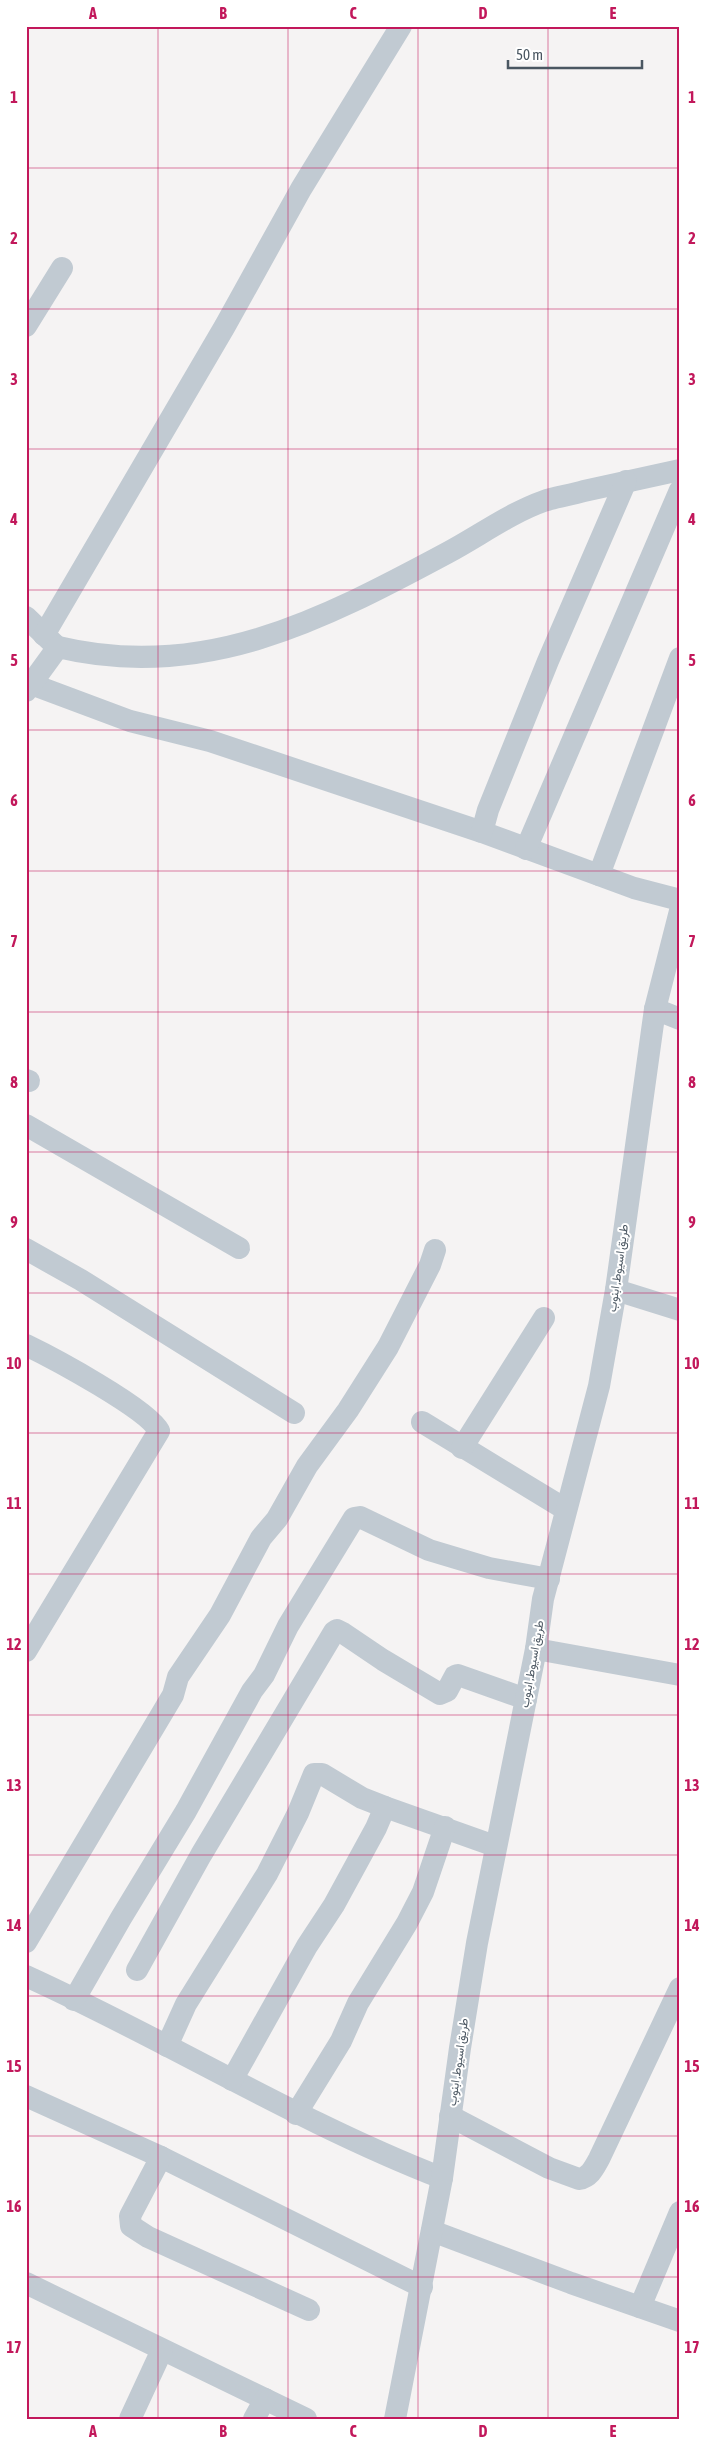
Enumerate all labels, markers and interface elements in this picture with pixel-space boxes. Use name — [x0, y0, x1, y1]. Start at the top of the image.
text: A — [88, 4, 97, 22]
text: B — [219, 4, 227, 22]
text: C — [349, 4, 357, 22]
text: D — [479, 4, 488, 22]
text: E — [610, 4, 617, 22]
scale bar — [508, 38, 642, 70]
text: 50 m — [516, 46, 543, 63]
text: 1 — [10, 88, 18, 106]
text: 1 — [688, 88, 696, 106]
text: 2 — [10, 229, 18, 247]
text: 2 — [688, 229, 696, 247]
text: 3 — [10, 370, 18, 388]
text: 3 — [688, 370, 696, 388]
text: 4 — [9, 510, 18, 528]
text: 4 — [687, 510, 696, 528]
text: 5 — [10, 651, 18, 669]
text: 5 — [688, 651, 696, 669]
text: 6 — [10, 791, 18, 809]
text: 6 — [688, 791, 696, 809]
text: 7 — [10, 932, 18, 950]
text: 7 — [688, 932, 696, 950]
text: 8 — [10, 1073, 18, 1091]
text: 8 — [688, 1073, 696, 1091]
text: 9 — [10, 1213, 18, 1231]
text: 9 — [688, 1213, 696, 1231]
street label: طريق اسيوط, ابنوب — [605, 1223, 632, 1313]
text: 10 — [6, 1354, 22, 1372]
text: 10 — [684, 1354, 700, 1372]
text: 11 — [6, 1494, 22, 1512]
text: 11 — [684, 1494, 700, 1512]
street label: طريق اسيوط, ابنوب — [517, 1619, 548, 1709]
text: 12 — [6, 1635, 22, 1653]
text: 12 — [684, 1635, 700, 1653]
text: 13 — [6, 1776, 22, 1794]
text: 13 — [684, 1776, 700, 1794]
text: 14 — [6, 1916, 22, 1934]
text: 14 — [684, 1916, 700, 1934]
street label: طريق اسيوط, ابنوب — [445, 2017, 472, 2107]
text: 15 — [6, 2057, 22, 2075]
text: 15 — [684, 2057, 700, 2075]
text: 16 — [6, 2197, 22, 2215]
text: 16 — [684, 2197, 700, 2215]
text: 17 — [6, 2338, 22, 2356]
text: 17 — [684, 2338, 700, 2356]
text: A — [88, 2422, 97, 2440]
text: B — [219, 2422, 227, 2440]
text: C — [349, 2422, 357, 2440]
text: D — [479, 2422, 488, 2440]
text: E — [610, 2422, 617, 2440]

